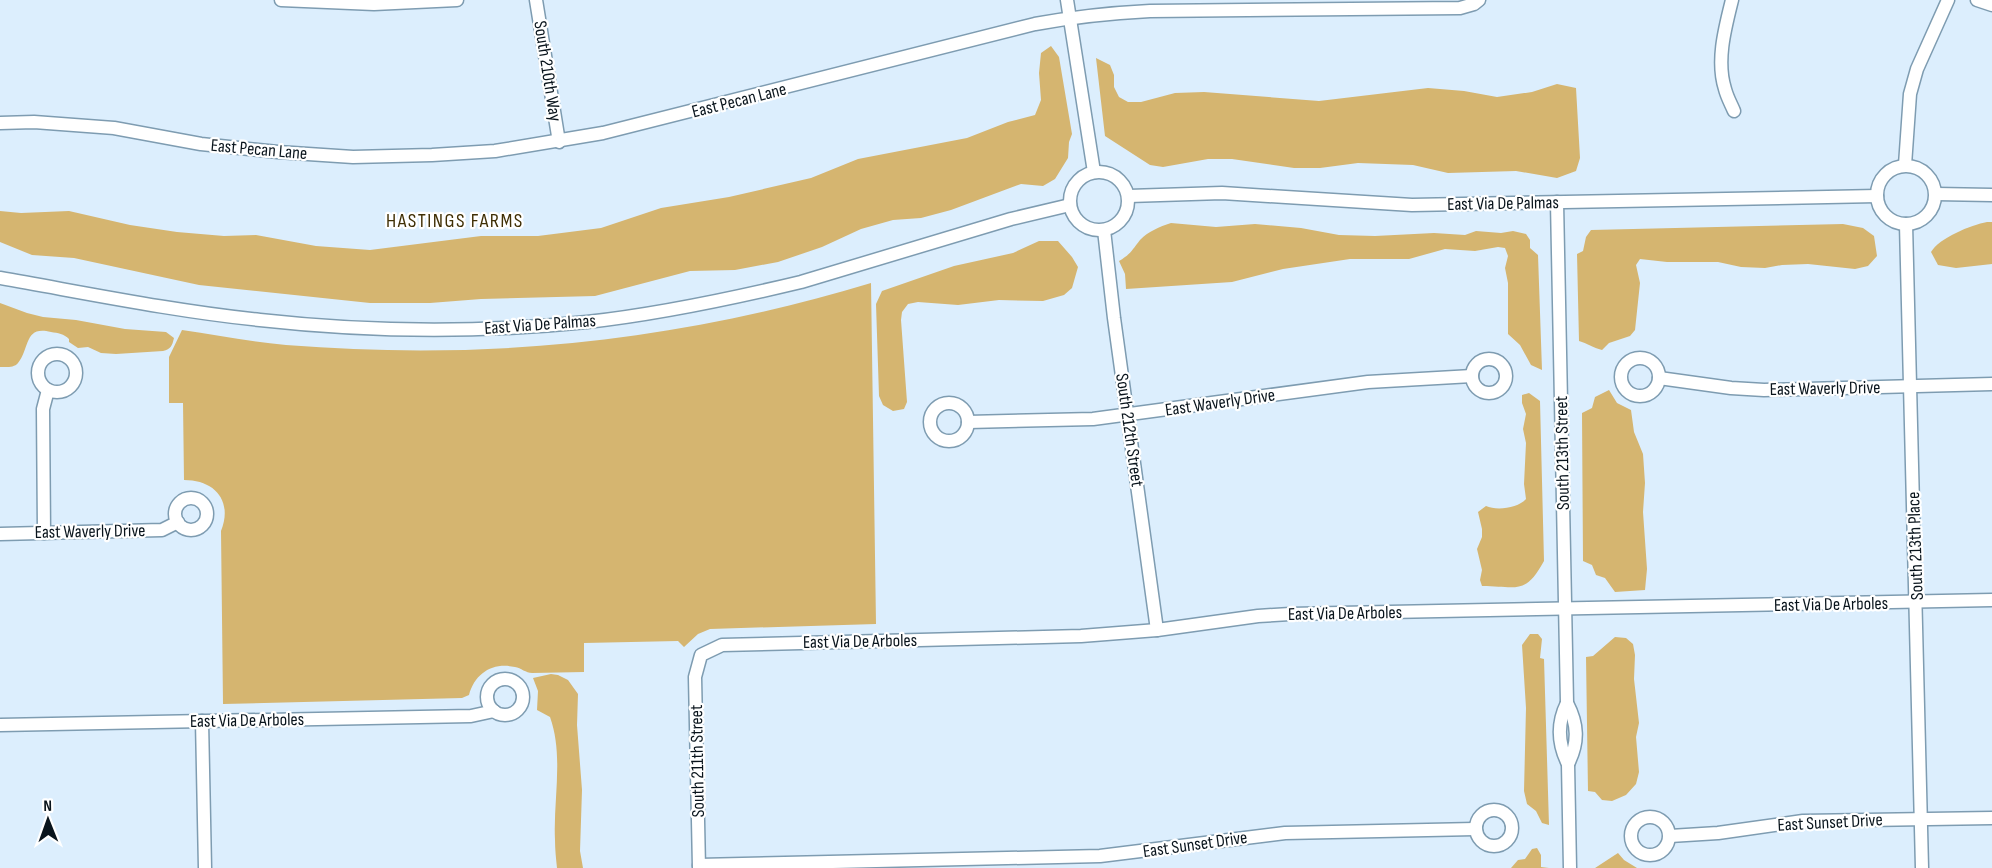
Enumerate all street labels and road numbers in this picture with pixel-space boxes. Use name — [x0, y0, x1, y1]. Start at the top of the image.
street label: South 210th Way — [529, 19, 566, 123]
street label: East Pecan Lane — [690, 79, 789, 122]
street label: East Pecan Lane — [210, 135, 308, 164]
street label: East Via De Palmas — [1447, 192, 1559, 215]
street label: East Via De Palmas — [484, 310, 596, 339]
street label: South 212th Street — [1111, 372, 1148, 489]
street label: East Waverly Drive — [1769, 377, 1881, 400]
street label: East Waverly Drive — [1164, 384, 1276, 421]
street label: South 213th Street — [1551, 395, 1574, 510]
street label: South 213th Place — [1903, 491, 1928, 600]
street label: East Waverly Drive — [34, 520, 146, 543]
street label: East Via De Arboles — [1774, 593, 1888, 616]
street label: East Via De Arboles — [1288, 602, 1402, 625]
street label: East Via De Arboles — [803, 630, 917, 653]
street label: South 211th Street — [686, 704, 709, 818]
street label: East Via De Arboles — [190, 709, 304, 732]
street label: East Sunset Drive — [1777, 809, 1883, 836]
street label: East Sunset Drive — [1141, 827, 1249, 862]

